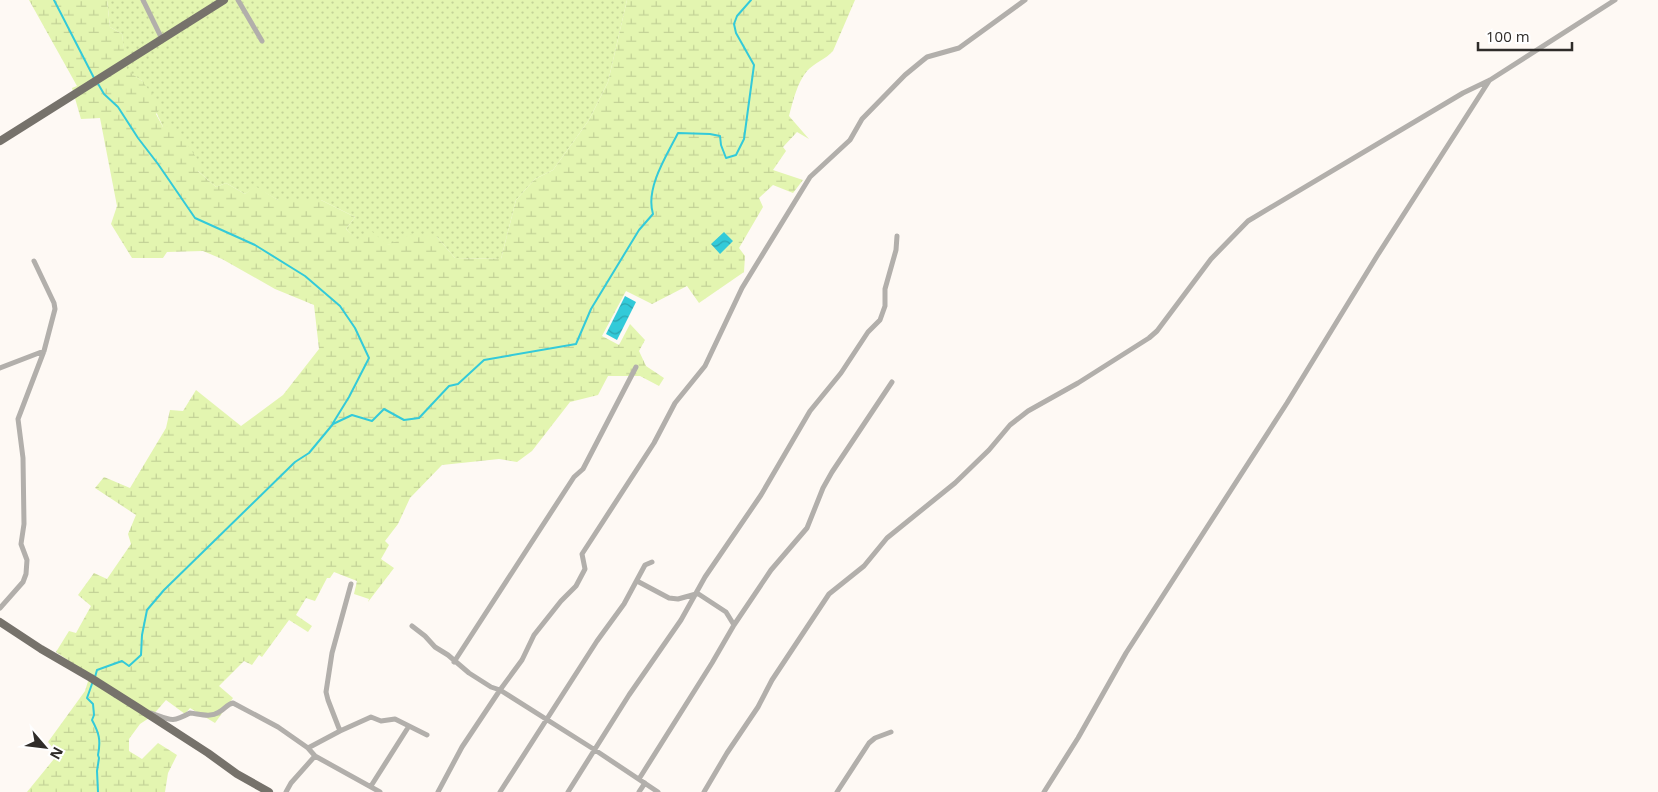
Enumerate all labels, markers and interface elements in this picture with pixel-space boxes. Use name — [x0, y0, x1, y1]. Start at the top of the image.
scale bar — [1478, 20, 1572, 52]
text: 100 m — [1486, 26, 1530, 46]
north arrow — [20, 722, 70, 772]
text: N — [46, 744, 68, 763]

